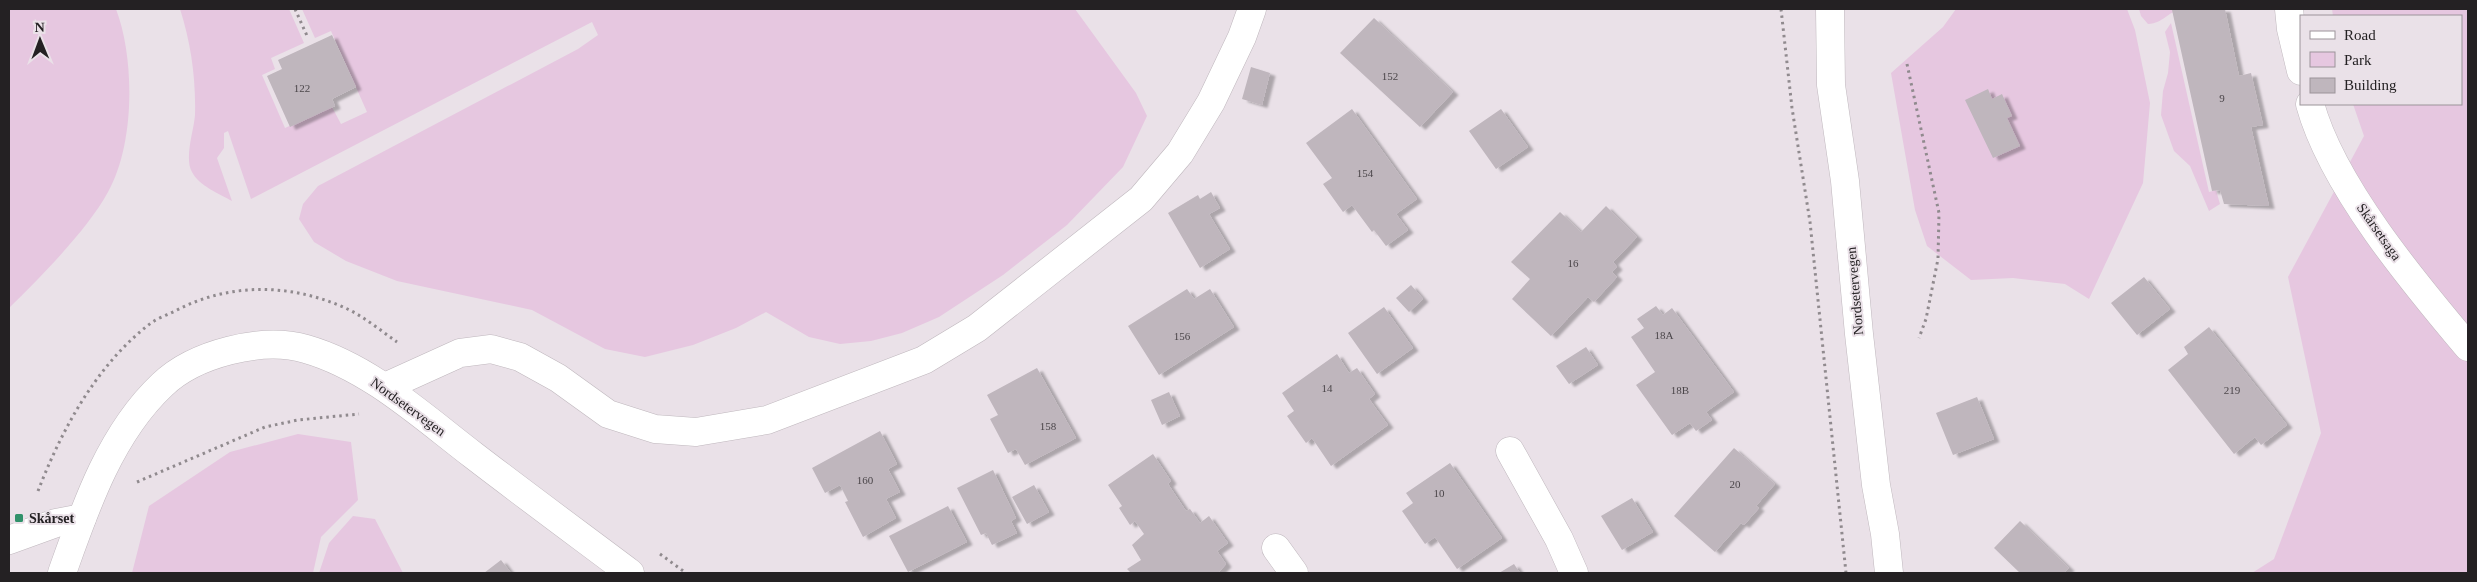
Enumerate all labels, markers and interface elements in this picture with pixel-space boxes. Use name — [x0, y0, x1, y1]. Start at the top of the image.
north arrow — [15, 15, 65, 65]
legend — [2300, 15, 2462, 105]
text: N — [35, 20, 45, 35]
text: Road — [2344, 27, 2376, 43]
text: Park — [2344, 52, 2372, 68]
house number: 152 — [1382, 70, 1398, 82]
text: Building — [2344, 77, 2397, 93]
house number: 122 — [294, 82, 310, 94]
house number: 9 — [2219, 92, 2225, 104]
house number: 154 — [1357, 167, 1374, 179]
street label: Skårsetsaga — [2354, 201, 2405, 264]
street label: Nordsetervegen — [1844, 246, 1866, 336]
house number: 16 — [1568, 257, 1579, 269]
house number: 18A — [1655, 329, 1674, 341]
house number: 156 — [1174, 330, 1191, 342]
street label: Nordsetervegen — [368, 375, 448, 439]
house number: 14 — [1322, 382, 1333, 394]
house number: 18B — [1671, 384, 1689, 396]
house number: 219 — [2224, 384, 2241, 396]
house number: 158 — [1040, 420, 1057, 432]
house number: 160 — [857, 474, 874, 486]
house number: 20 — [1730, 478, 1741, 490]
house number: 10 — [1434, 487, 1445, 499]
place label: Skårset — [29, 511, 74, 526]
marker: Skårset — [13, 512, 25, 524]

